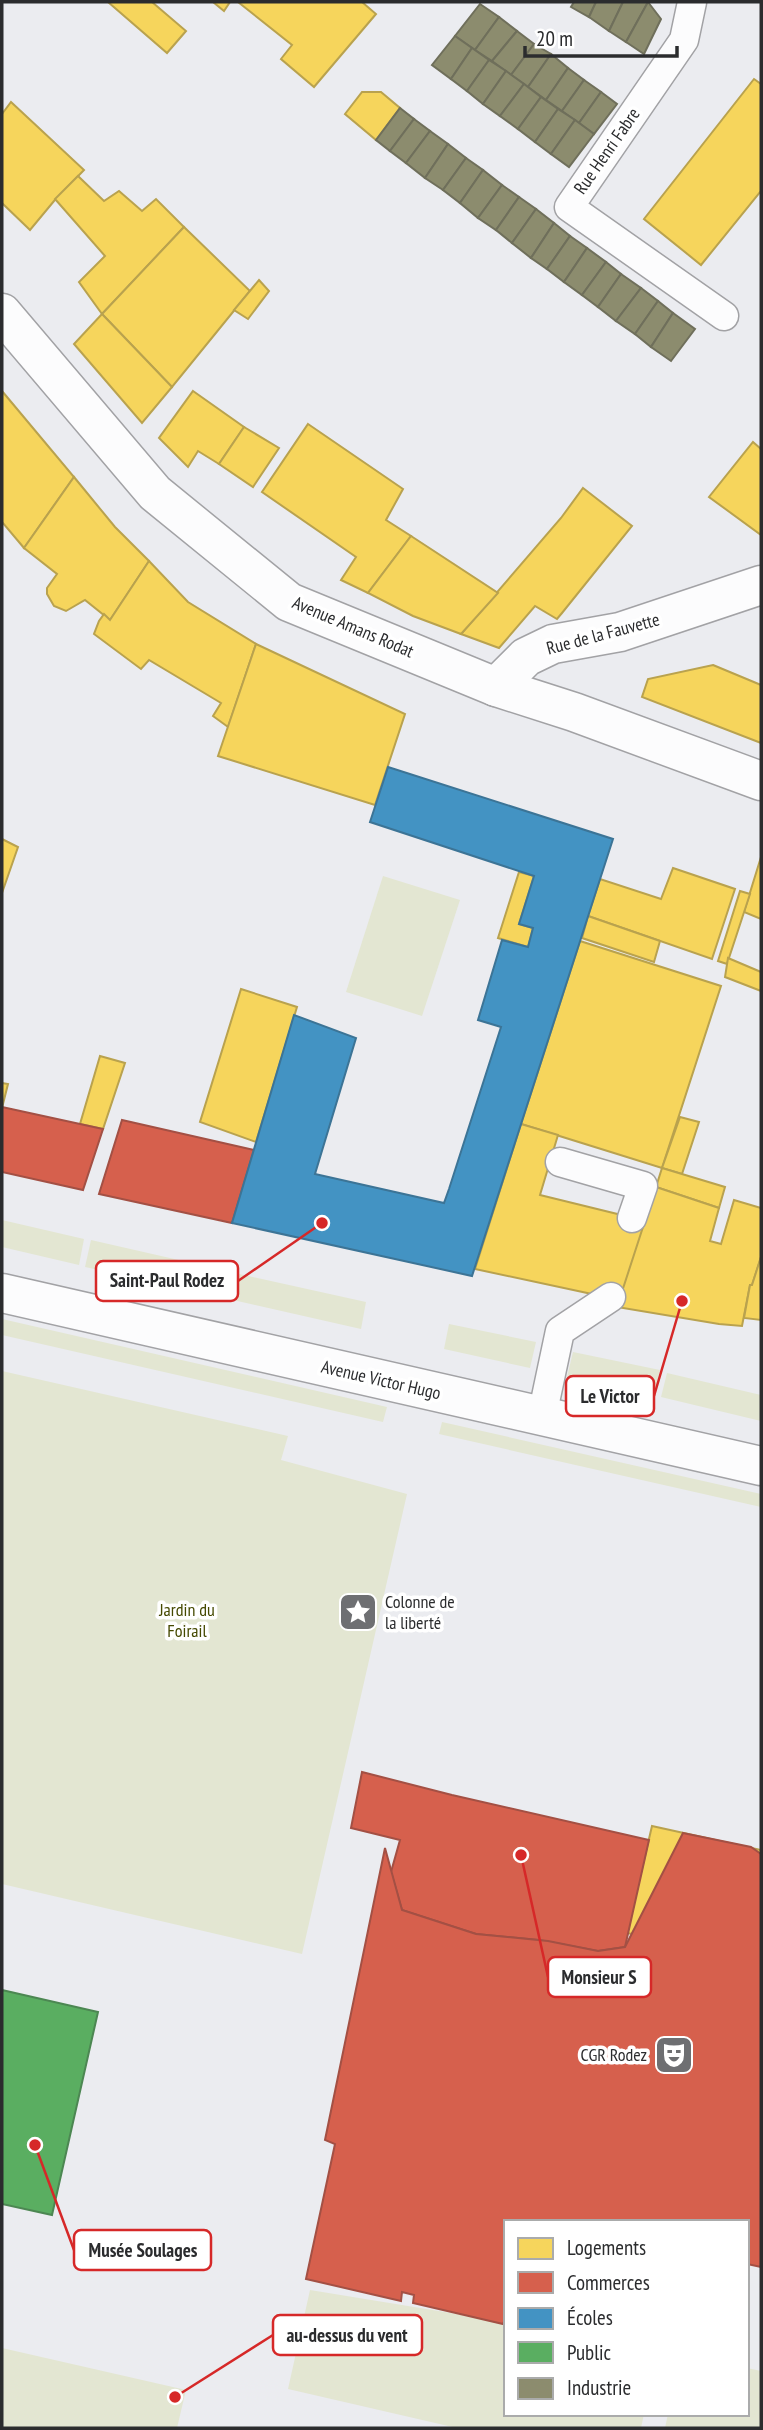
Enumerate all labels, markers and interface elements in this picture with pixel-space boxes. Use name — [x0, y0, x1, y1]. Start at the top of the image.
scale bar — [525, 14, 677, 58]
text: 20 m — [536, 25, 573, 52]
street label: Rue Henri Fabre — [568, 103, 645, 198]
street label: Avenue Amans Rodat — [289, 591, 417, 662]
street label: Rue de la Fauvette — [544, 607, 662, 660]
callout: Saint-Paul Rodez — [96, 1261, 238, 1301]
text: Saint-Paul Rodez — [110, 1268, 224, 1292]
street label: Avenue Victor Hugo — [319, 1355, 443, 1404]
callout: Le Victor — [566, 1376, 654, 1416]
text: Le Victor — [580, 1384, 640, 1408]
place label: Colonne de la liberté — [385, 1590, 455, 1634]
place icon: Colonne de la liberté — [337, 1591, 379, 1633]
park label: Jardin du Foirail — [158, 1598, 215, 1642]
callout: Monsieur S — [548, 1957, 651, 1997]
text: Monsieur S — [562, 1965, 636, 1989]
theatre icon: CGR Rodez — [653, 2034, 695, 2076]
place label: CGR Rodez — [581, 2043, 647, 2066]
legend — [504, 2220, 749, 2416]
callout: Musée Soulages — [74, 2230, 211, 2270]
text: Logements — [567, 2234, 646, 2261]
text: Musée Soulages — [89, 2238, 198, 2262]
text: Commerces — [567, 2269, 650, 2296]
text: Écoles — [567, 2304, 613, 2331]
callout: au-dessus du vent — [273, 2315, 422, 2355]
text: au-dessus du vent — [286, 2323, 408, 2347]
text: Public — [567, 2339, 612, 2366]
text: Industrie — [567, 2374, 631, 2401]

